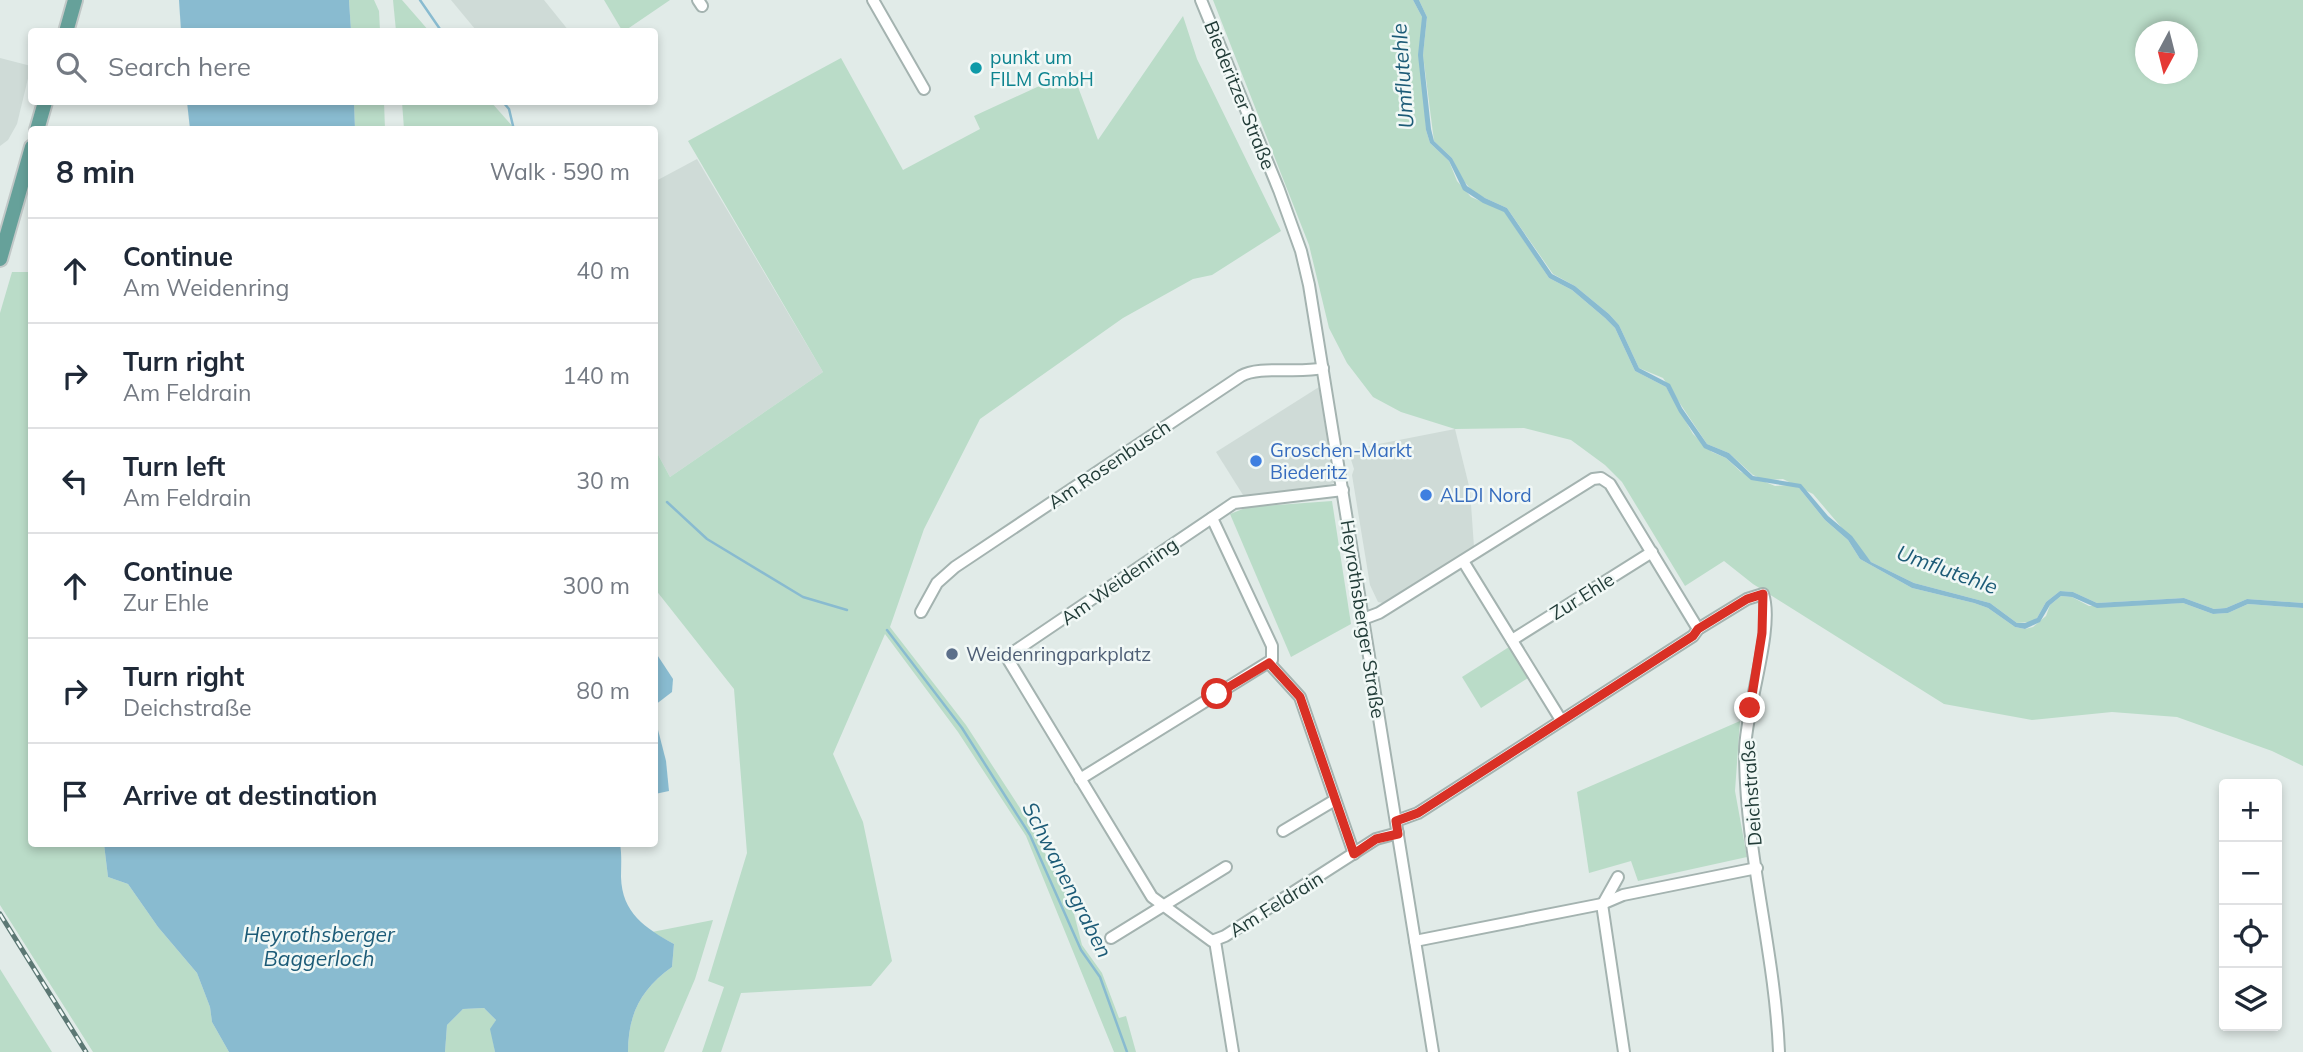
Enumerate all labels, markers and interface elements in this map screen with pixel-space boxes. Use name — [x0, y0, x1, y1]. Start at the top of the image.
street label: Biederitzer Straße — [1199, 17, 1281, 173]
north arrow — [2135, 21, 2198, 84]
water label: Umflutehle — [1385, 23, 1419, 130]
search box — [28, 28, 658, 105]
place label: punkt um FILM GmbH — [990, 45, 1094, 91]
icon: search — [52, 48, 90, 86]
text: Search here — [108, 50, 251, 83]
marker: punkt um FILM GmbH — [968, 60, 984, 76]
text: 8 min — [56, 153, 135, 191]
text: Walk · 590 m — [490, 157, 630, 186]
text: Continue — [123, 240, 233, 273]
icon: ahead — [56, 252, 94, 290]
text: 40 m — [576, 256, 630, 285]
text: Am Weidenring — [123, 273, 289, 302]
text: Turn right — [123, 345, 244, 378]
icon: right — [56, 357, 94, 395]
text: 140 m — [562, 361, 630, 390]
text: Am Feldrain — [123, 378, 251, 407]
street label: Am Rosenbusch — [1043, 414, 1175, 514]
place label: Groschen-Markt Biederitz — [1270, 438, 1412, 484]
text: Turn left — [123, 450, 225, 483]
marker: Groschen-Markt Biederitz — [1248, 453, 1264, 469]
icon: left — [56, 462, 94, 500]
text: 30 m — [576, 466, 630, 495]
text: Am Feldrain — [123, 483, 251, 512]
place label: ALDI Nord — [1440, 483, 1532, 507]
marker: ALDI Nord — [1418, 487, 1434, 503]
street label: Heyrothsberger Straße — [1335, 518, 1391, 720]
street label: Am Weidenring — [1056, 532, 1182, 630]
water label: Umflutehle — [1893, 539, 2001, 599]
text: Continue — [123, 555, 233, 588]
icon: ahead — [56, 567, 94, 605]
street label: Zur Ehle — [1545, 567, 1619, 625]
text: 300 m — [562, 571, 630, 600]
text: Zur Ehle — [123, 588, 209, 617]
place label: Weidenringparkplatz — [966, 642, 1151, 666]
marker: Weidenringparkplatz — [944, 646, 960, 662]
text: Turn right — [123, 660, 244, 693]
icon: right — [56, 672, 94, 710]
text: 80 m — [576, 676, 630, 705]
route start — [1201, 678, 1232, 709]
route end — [1734, 692, 1765, 723]
text: Deichstraße — [123, 693, 252, 722]
street label: Deichstraße — [1735, 739, 1767, 847]
icon: arrive — [56, 777, 94, 815]
text: Arrive at destination — [123, 779, 378, 812]
map controls — [2219, 779, 2282, 1031]
button: + — [2219, 779, 2282, 842]
water label: Schwanengraben — [1017, 797, 1118, 962]
button: − — [2219, 842, 2282, 905]
street label: Am Feldrain — [1225, 866, 1327, 942]
button: locate — [2219, 905, 2282, 968]
water label: Heyrothsberger Baggerloch — [243, 921, 396, 971]
button: layers — [2219, 968, 2282, 1031]

